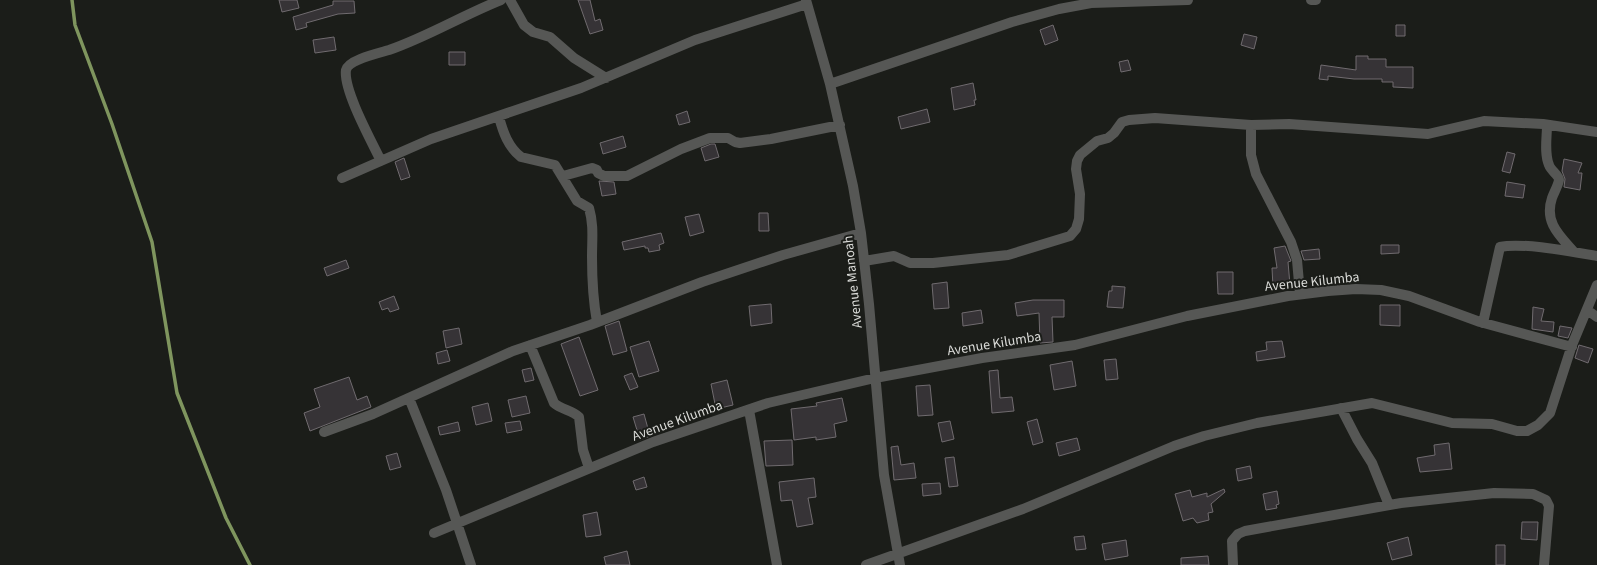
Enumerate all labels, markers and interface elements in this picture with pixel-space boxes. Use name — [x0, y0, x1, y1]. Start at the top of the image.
street label: Avenue Manoah — [838, 235, 868, 329]
street label: Avenue Kilumba — [1264, 267, 1360, 297]
street label: Avenue Kilumba — [946, 327, 1043, 361]
street label: Avenue Kilumba — [629, 395, 725, 447]

